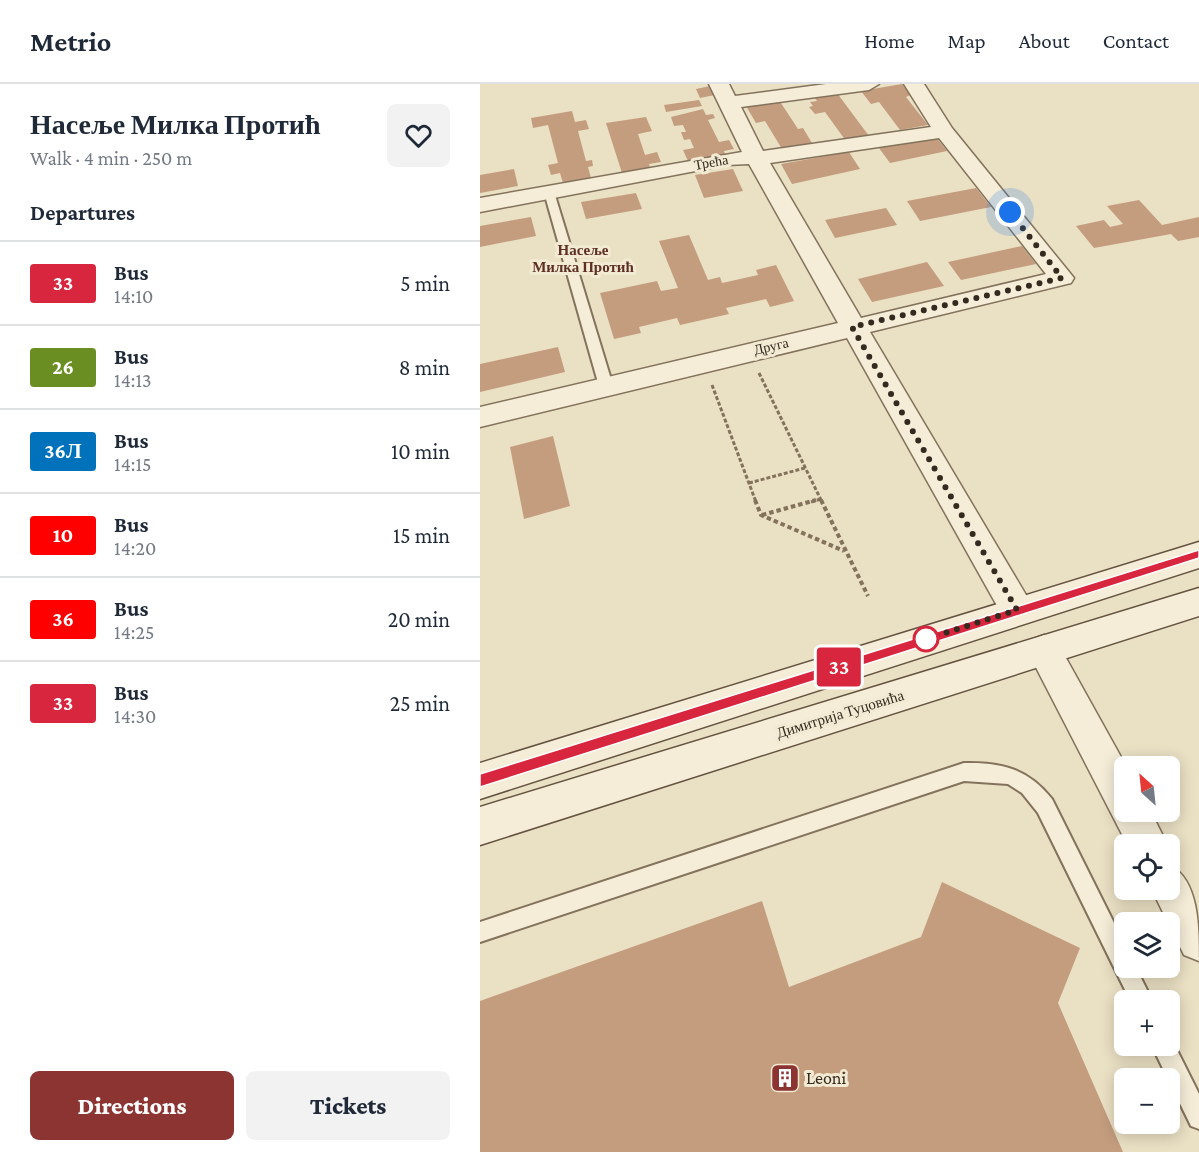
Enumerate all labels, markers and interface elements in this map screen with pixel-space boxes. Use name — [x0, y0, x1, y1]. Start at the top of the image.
text: Metrio — [30, 26, 111, 57]
text: Home — [864, 29, 914, 53]
text: Map — [947, 29, 986, 53]
text: About — [1019, 29, 1070, 53]
text: Contact — [1103, 29, 1169, 53]
button: heart — [387, 104, 450, 167]
text: Насеље Милка Протић — [30, 109, 321, 140]
text: Walk · 4 min · 250 m — [30, 147, 192, 169]
street label: Трећа — [693, 151, 730, 173]
your location — [995, 197, 1025, 227]
text: Departures — [30, 200, 135, 225]
district label: Насеље Милка Протић — [532, 242, 634, 275]
text: Bus — [114, 260, 148, 285]
text: 33 — [53, 271, 73, 295]
text: 5 min — [400, 271, 450, 296]
text: 14:10 — [114, 285, 153, 307]
street label: Друга — [752, 334, 791, 358]
text: Bus — [114, 344, 148, 369]
text: 26 — [52, 355, 74, 379]
text: 8 min — [399, 355, 450, 380]
text: 14:13 — [114, 369, 152, 391]
text: Bus — [114, 428, 148, 453]
text: 36Л — [44, 439, 82, 463]
text: 10 min — [391, 439, 450, 464]
text: 14:15 — [114, 453, 152, 475]
text: Bus — [114, 512, 148, 537]
text: 10 — [53, 523, 73, 547]
text: 15 min — [393, 523, 450, 548]
text: 14:20 — [114, 537, 156, 559]
text: Bus — [114, 596, 148, 621]
text: 36 — [52, 607, 74, 631]
text: 20 min — [388, 607, 450, 632]
text: 14:25 — [114, 621, 154, 643]
unlabelled marker — [913, 626, 939, 652]
line badge: 33 — [812, 648, 866, 686]
text: 33 — [829, 655, 849, 679]
text: Bus — [114, 680, 148, 705]
street label: Димитрија Туцовића — [774, 687, 906, 741]
text: 33 — [53, 691, 73, 715]
text: 25 min — [390, 691, 450, 716]
text: 14:30 — [114, 705, 156, 727]
north arrow — [1114, 756, 1180, 822]
map controls — [1114, 756, 1180, 1134]
button: locate — [1114, 834, 1180, 900]
button: layers — [1114, 912, 1180, 978]
button: + — [1114, 990, 1180, 1056]
building icon: Leoni — [769, 1062, 801, 1094]
place label: Leoni — [806, 1068, 846, 1088]
button: − — [1114, 1068, 1180, 1134]
button: Directions — [30, 1071, 234, 1140]
button: Tickets — [246, 1071, 450, 1140]

